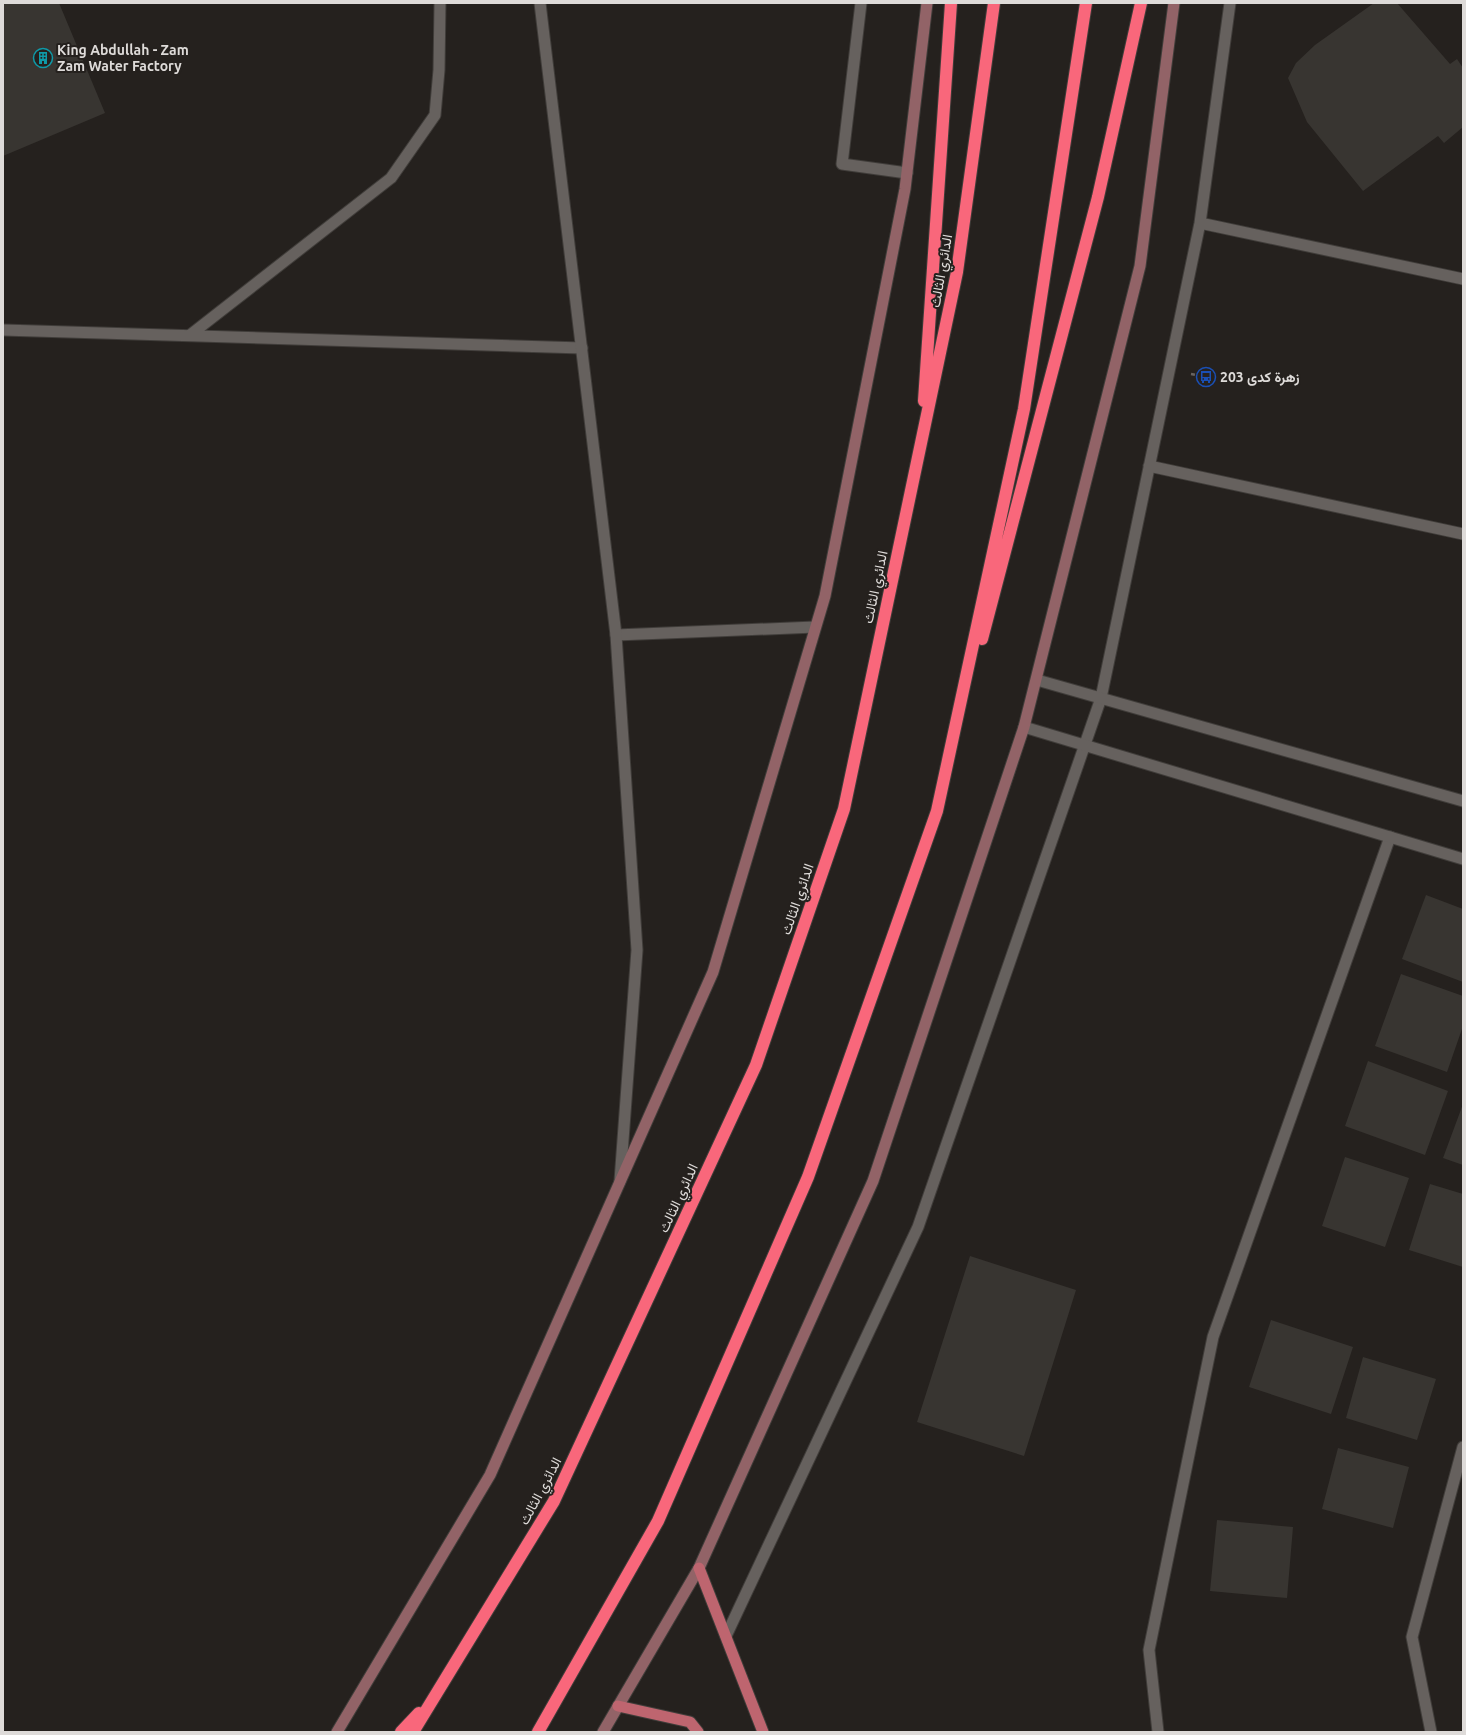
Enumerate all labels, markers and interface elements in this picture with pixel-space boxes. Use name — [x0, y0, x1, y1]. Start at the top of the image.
place label: King Abdullah - Zam Zam Water Factory — [57, 42, 189, 74]
building icon: King Abdullah - Zam Zam Water Factory — [32, 47, 54, 69]
street label: الدائري الثالث — [927, 233, 959, 310]
bus stop icon: زهرة كدى 203 — [1195, 366, 1217, 388]
place label: زهرة كدى 203 — [1220, 369, 1300, 386]
street label: الدائري الثالث — [859, 549, 894, 626]
street label: الدائري الثالث — [777, 861, 820, 938]
street label: الدائري الثالث — [655, 1161, 705, 1237]
street label: الدائري الثالث — [516, 1455, 568, 1529]

